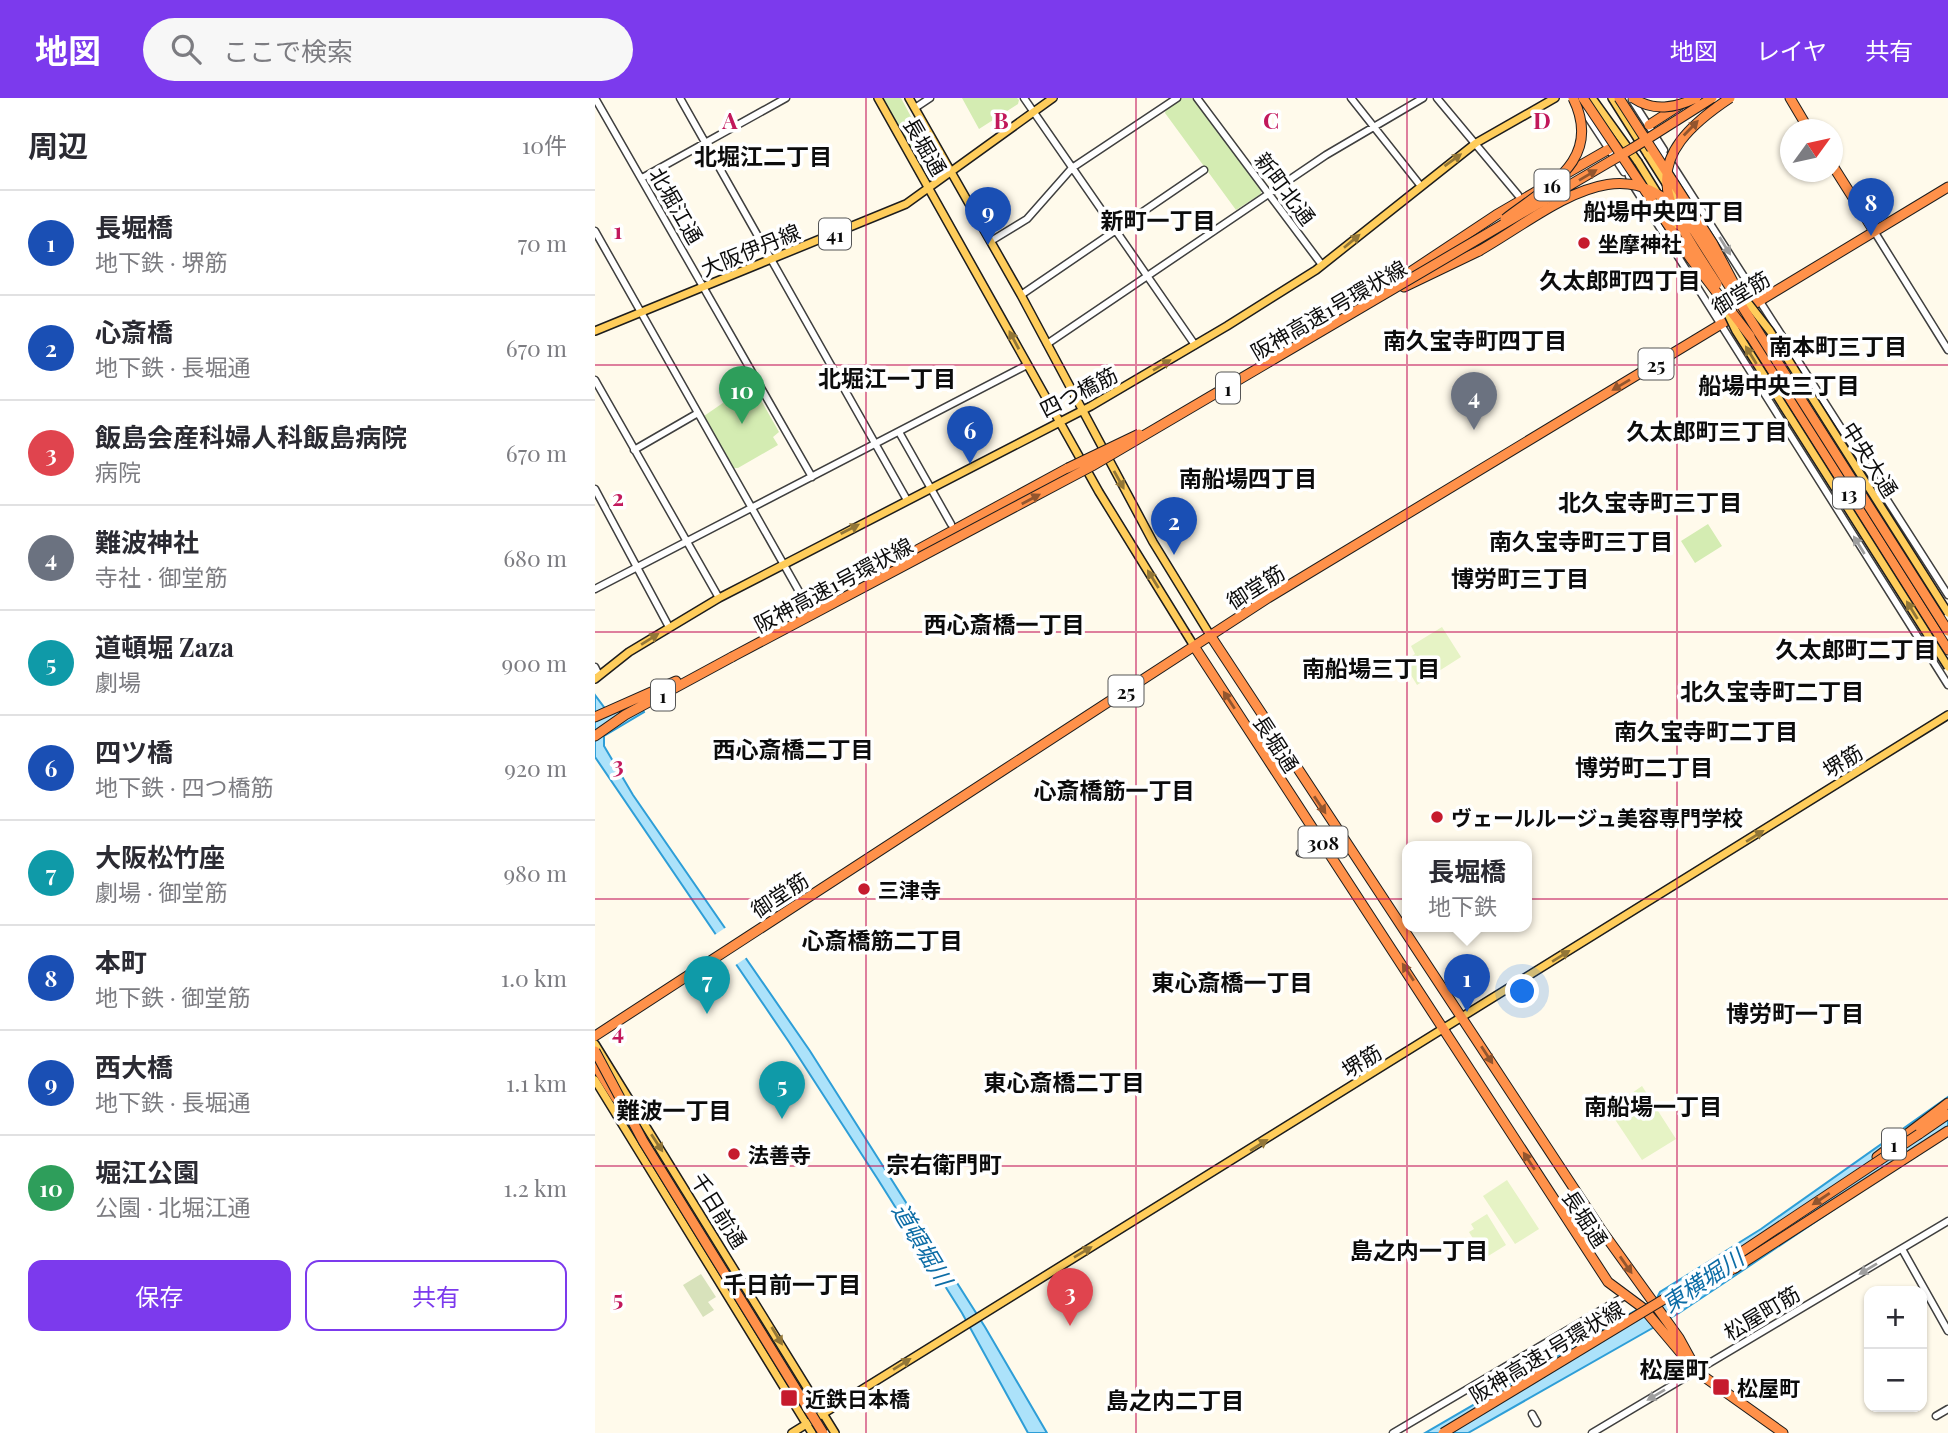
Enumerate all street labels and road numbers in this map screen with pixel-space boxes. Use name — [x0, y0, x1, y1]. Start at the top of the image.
street label: 長堀通 — [898, 112, 954, 180]
street label: 新町北通 — [1250, 146, 1322, 230]
street label: 北堀江通 — [644, 162, 710, 248]
road number: 16 — [1535, 170, 1569, 200]
street label: 大阪伊丹線 — [696, 216, 804, 282]
road number: 41 — [819, 218, 851, 250]
street label: 阪神高速1号環状線 — [1245, 253, 1411, 365]
street label: 御堂筋 — [1706, 264, 1774, 320]
road number: 25 — [1639, 348, 1673, 380]
street label: 四つ橋筋 — [1034, 359, 1122, 423]
road number: 1 — [1216, 372, 1240, 404]
street label: 中央大通 — [1837, 416, 1905, 502]
road number: 13 — [1833, 478, 1865, 508]
street label: 阪神高速1号環状線 — [749, 530, 917, 638]
street label: 御堂筋 — [1221, 557, 1289, 615]
road number: 25 — [1109, 676, 1143, 706]
road number: 1 — [651, 680, 675, 710]
street label: 長堀通 — [1248, 709, 1306, 777]
street label: 堺筋 — [1817, 737, 1867, 783]
road number: 308 — [1299, 827, 1347, 858]
street label: 御堂筋 — [745, 865, 813, 923]
street label: 堺筋 — [1336, 1037, 1386, 1083]
road number: 1 — [1882, 1128, 1906, 1160]
street label: 千日前通 — [686, 1167, 754, 1253]
street label: 長堀通 — [1557, 1184, 1615, 1252]
street label: 松屋町筋 — [1718, 1278, 1804, 1346]
street label: 阪神高速1号環状線 — [1463, 1294, 1629, 1408]

